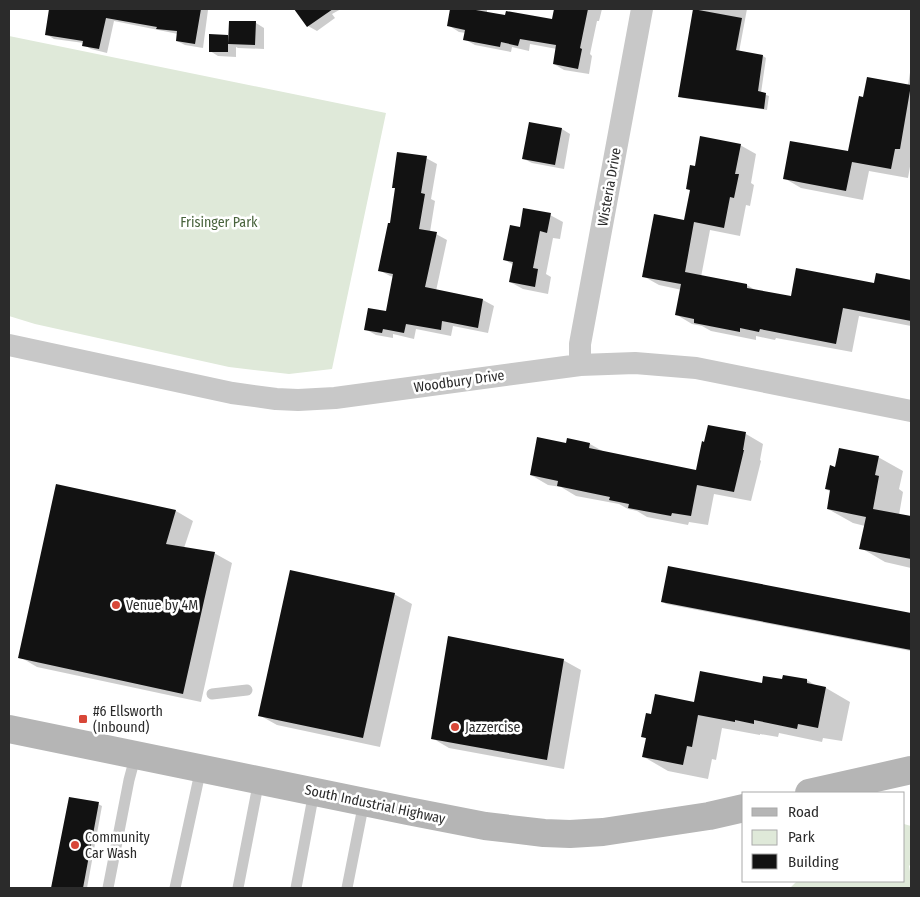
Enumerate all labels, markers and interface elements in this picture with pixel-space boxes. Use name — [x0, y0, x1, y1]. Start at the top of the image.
street label: Wisteria Drive — [594, 146, 625, 228]
park label: Frisinger Park — [180, 214, 258, 231]
street label: Woodbury Drive — [413, 367, 506, 396]
place label: Venue by 4M — [126, 597, 198, 614]
marker: Venue by 4M — [110, 599, 122, 611]
place label: #6 Ellsworth (Inbound) — [93, 703, 163, 736]
marker: #6 Ellsworth (Inbound) — [77, 713, 89, 725]
place label: Jazzercise — [465, 719, 521, 736]
marker: Jazzercise — [449, 721, 461, 733]
street label: South Industrial Highway — [303, 781, 447, 828]
legend — [742, 792, 905, 882]
text: Road — [788, 803, 819, 821]
text: Park — [788, 828, 815, 846]
place label: Community Car Wash — [85, 829, 150, 862]
marker: Community Car Wash — [69, 839, 81, 851]
text: Building — [788, 853, 839, 871]

